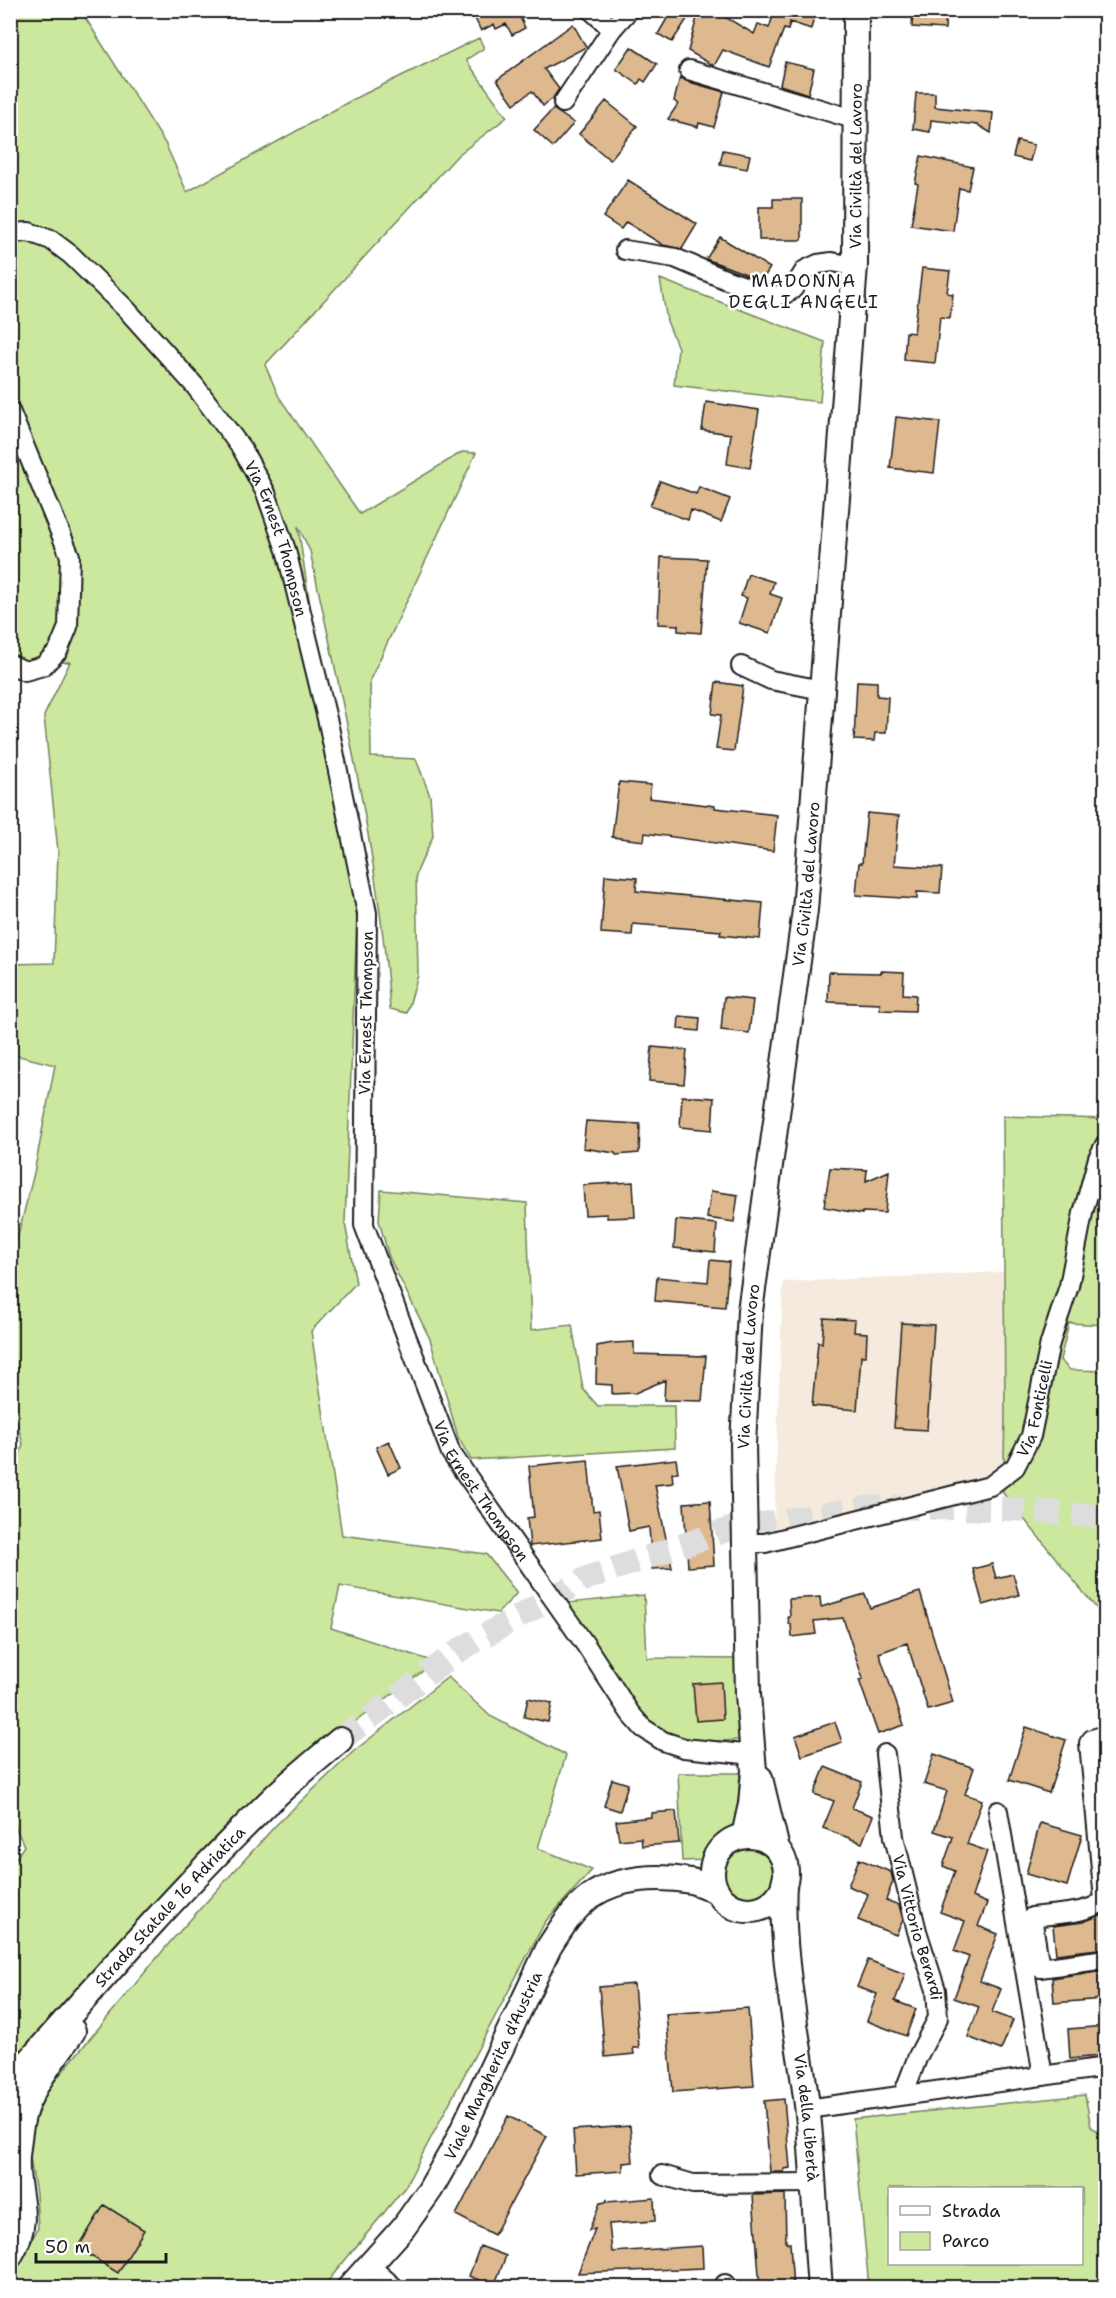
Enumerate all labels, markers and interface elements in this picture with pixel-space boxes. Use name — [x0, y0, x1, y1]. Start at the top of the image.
street label: Via Civiltà del Lavoro — [845, 83, 866, 249]
district label: MADONNA DEGLI ANGELI — [729, 269, 879, 314]
street label: Via Ernest Thompson — [240, 457, 312, 619]
street label: Via Civiltà del Lavoro — [787, 801, 824, 968]
street label: Via Ernest Thompson — [354, 931, 378, 1095]
street label: Via Civiltà del Lavoro — [732, 1282, 764, 1450]
street label: Via Fonticelli — [1011, 1358, 1057, 1461]
street label: Via Ernest Thompson — [429, 1417, 534, 1566]
street label: Strada Statale 16 Adriatica — [89, 1821, 250, 1991]
street label: Via Vittorio Berardi — [888, 1852, 947, 2001]
street label: Viale Margherita d'Austria — [439, 1968, 547, 2164]
street label: Via della Libertà — [789, 2052, 824, 2182]
legend — [888, 2187, 1083, 2265]
text: Strada — [942, 2199, 1001, 2223]
scale bar — [36, 2226, 166, 2264]
text: Parco — [942, 2229, 990, 2253]
text: 50 m — [45, 2235, 90, 2259]

